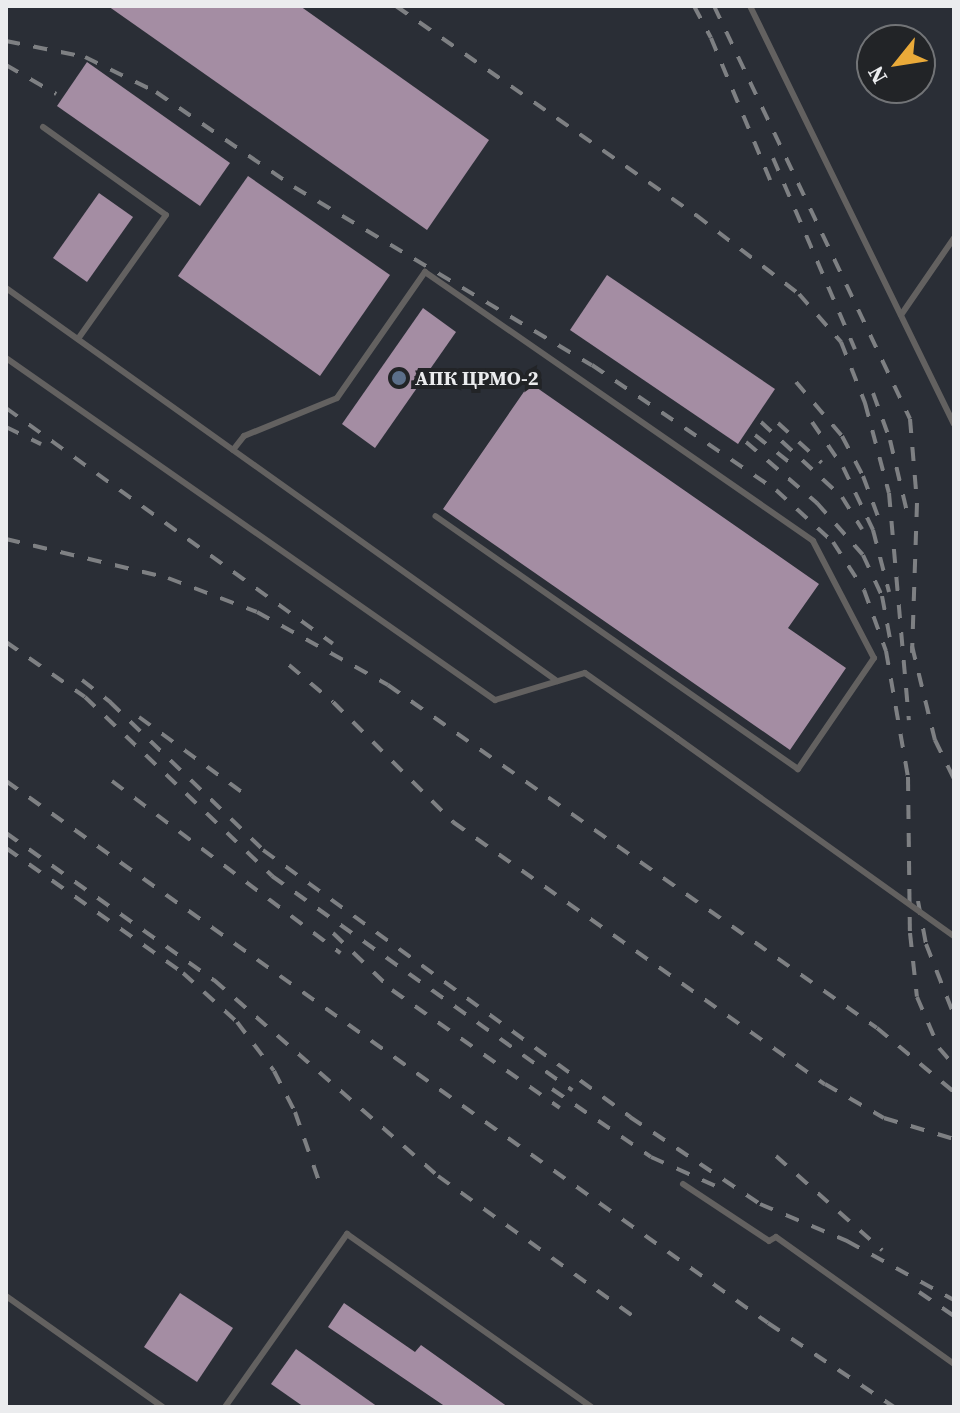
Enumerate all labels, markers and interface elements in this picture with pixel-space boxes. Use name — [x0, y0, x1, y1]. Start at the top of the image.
north arrow — [856, 24, 936, 104]
text: N — [860, 61, 894, 89]
place label: АПК ЦРМО-2 — [415, 366, 539, 390]
marker: АПК ЦРМО-2 — [390, 369, 408, 387]

